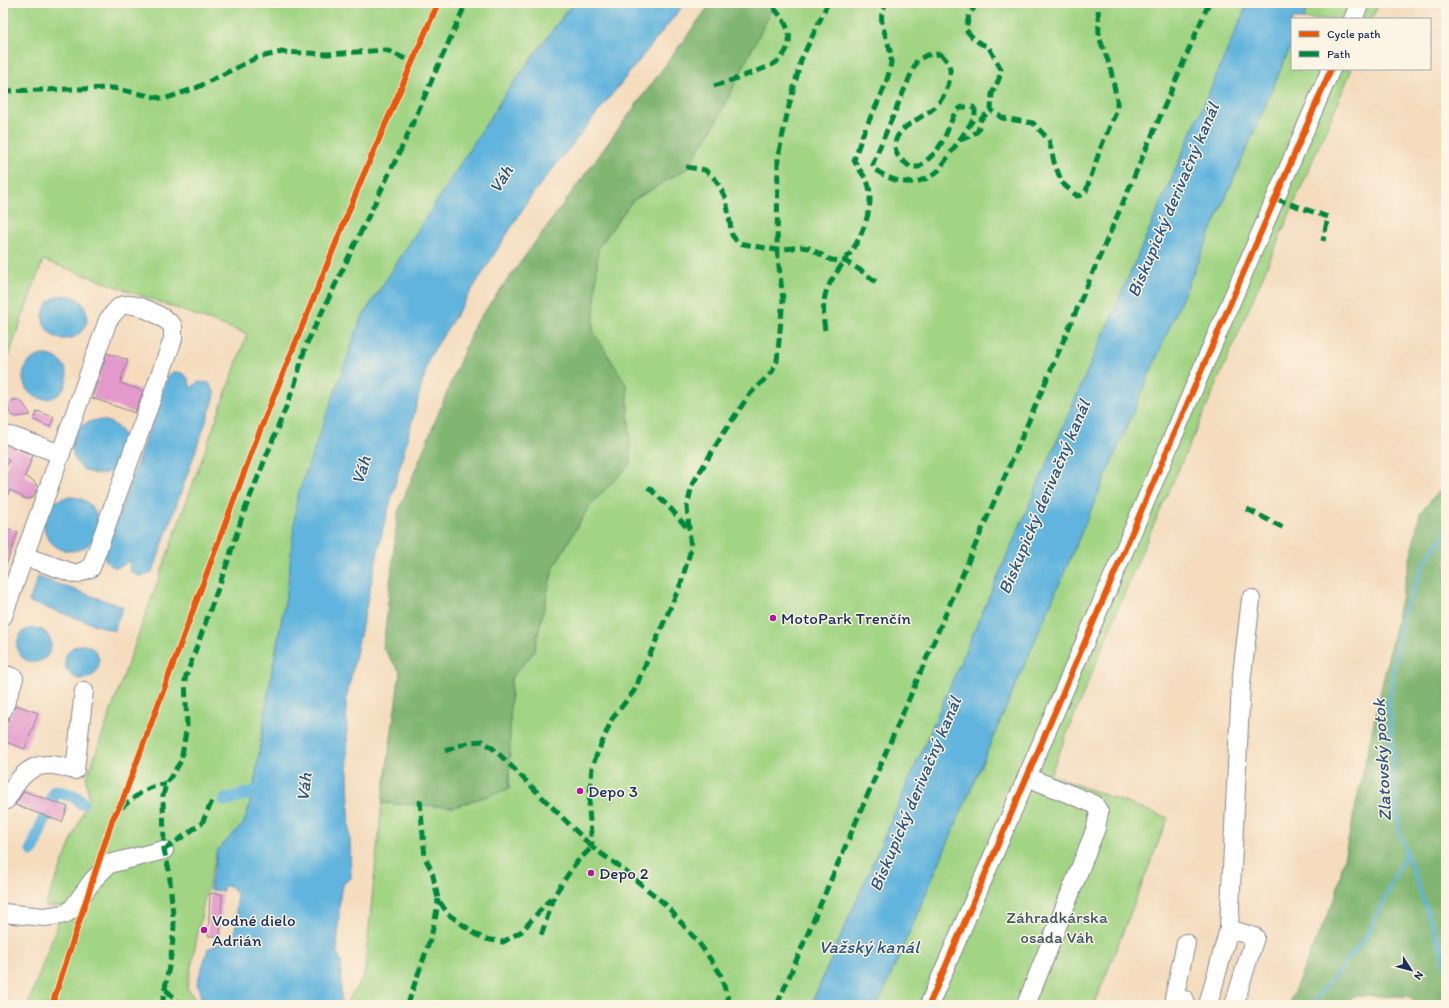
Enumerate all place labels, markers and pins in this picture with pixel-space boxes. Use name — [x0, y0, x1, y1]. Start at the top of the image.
place label: MotoPark Trenčín — [781, 608, 911, 628]
marker: MotoPark Trenčín — [768, 613, 778, 623]
place label: Depo 3 — [588, 781, 638, 801]
marker: Depo 3 — [575, 786, 585, 796]
place label: Depo 2 — [599, 863, 649, 883]
marker: Depo 2 — [586, 868, 596, 878]
place label: Vodné dielo Adrián — [212, 910, 296, 950]
marker: Vodné dielo Adrián — [199, 925, 209, 935]

